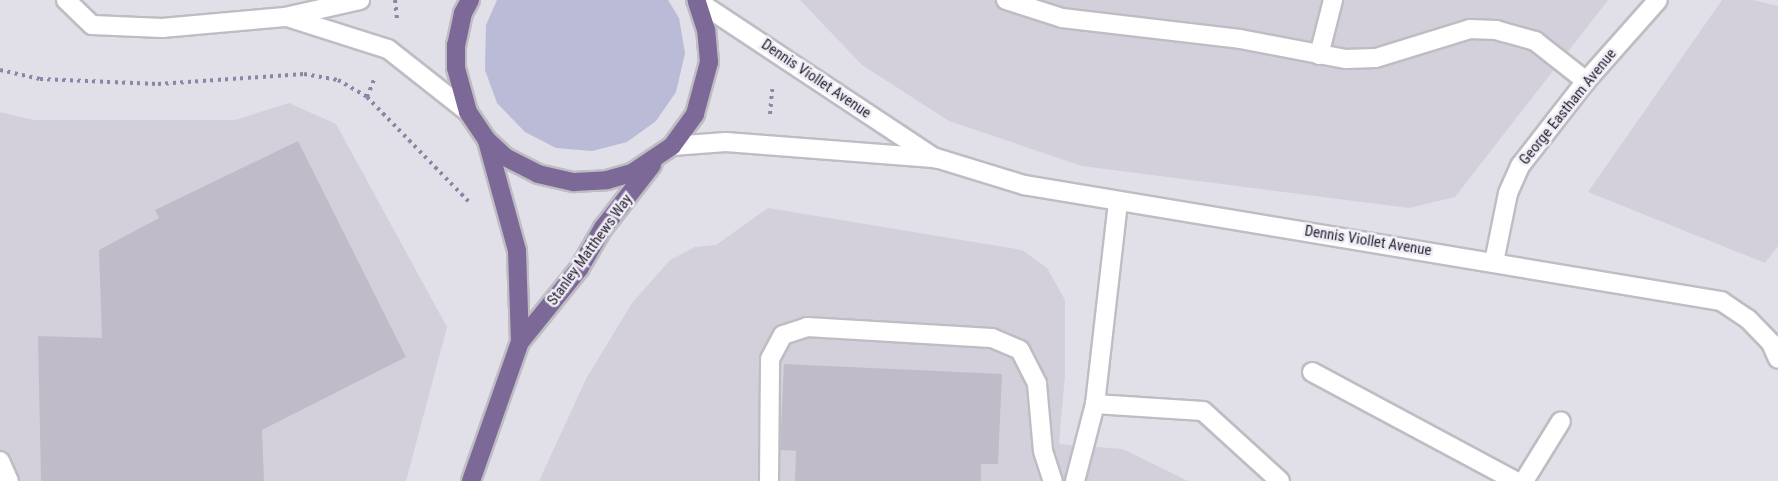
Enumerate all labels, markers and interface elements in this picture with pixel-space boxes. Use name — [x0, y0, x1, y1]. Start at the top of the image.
street label: Dennis Viollet Avenue — [758, 36, 874, 122]
street label: George Eastham Avenue — [1516, 45, 1620, 169]
street label: Stanley Matthews Way — [544, 191, 636, 309]
street label: Dennis Viollet Avenue — [1303, 222, 1433, 260]

